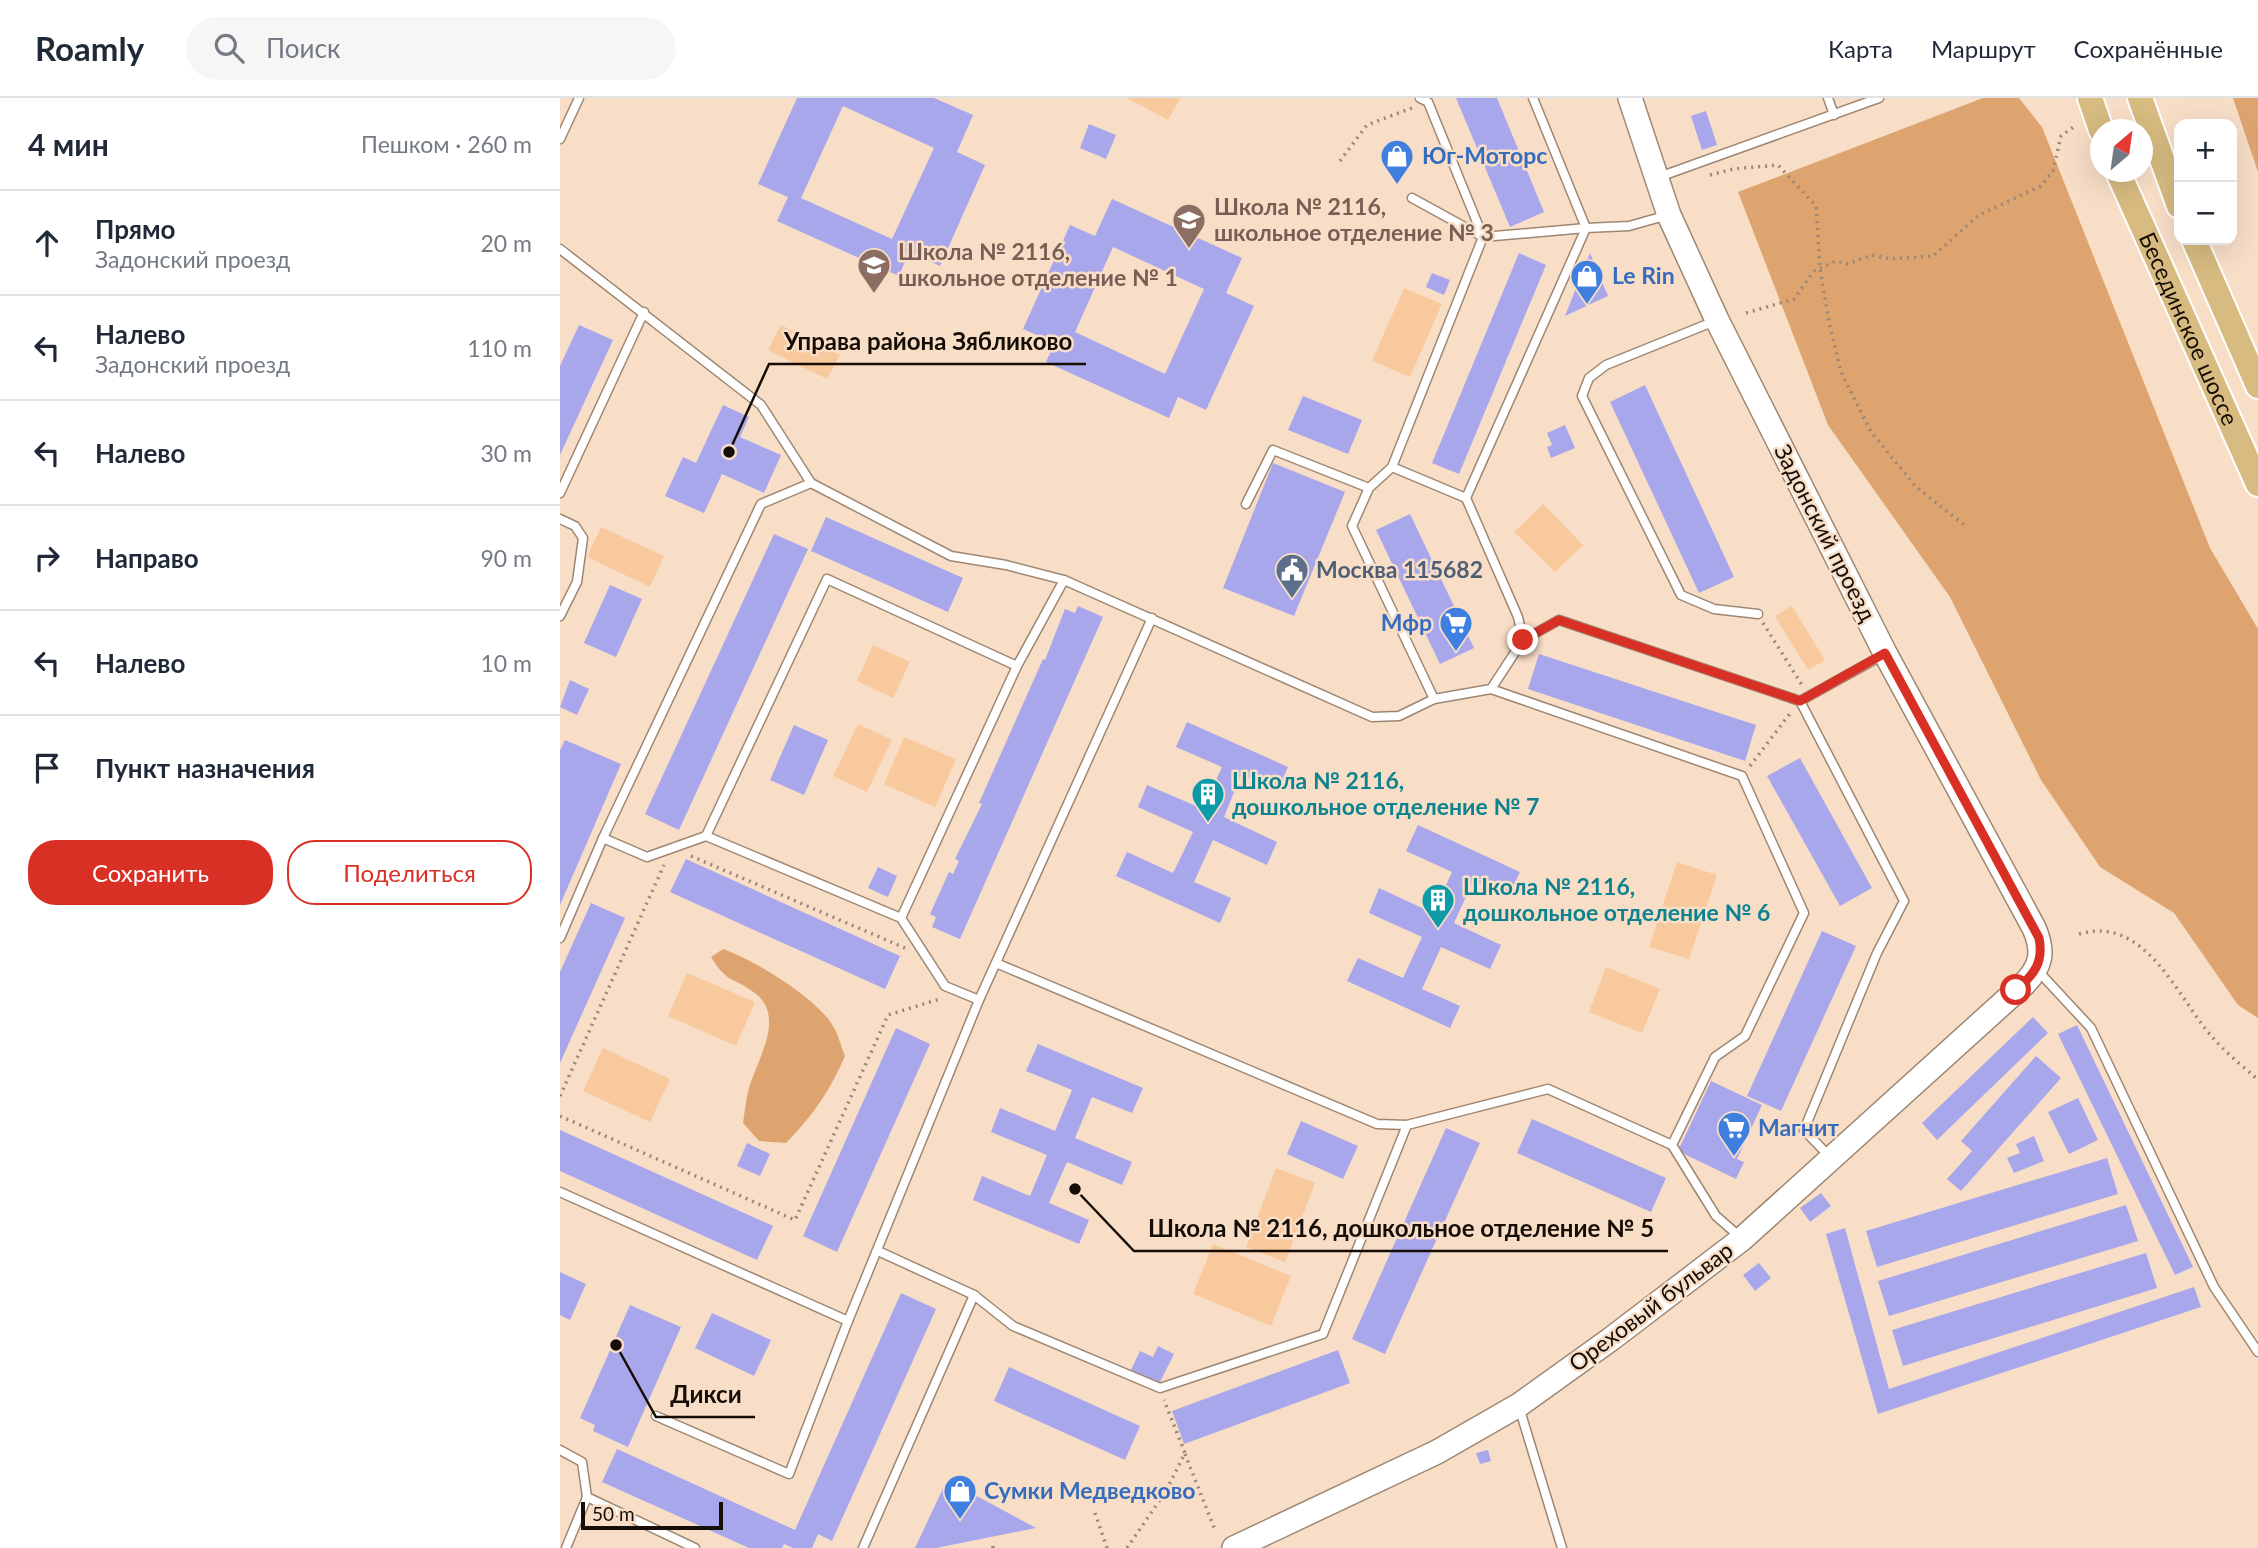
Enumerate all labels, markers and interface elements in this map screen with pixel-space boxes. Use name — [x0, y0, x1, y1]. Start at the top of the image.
search box — [186, 17, 676, 80]
text: Roamly — [35, 28, 144, 68]
icon: search — [210, 29, 248, 67]
text: Поиск — [266, 32, 340, 64]
text: Карта — [1828, 34, 1893, 63]
text: Маршрут — [1931, 34, 2036, 63]
text: Сохранённые — [2074, 34, 2223, 63]
north arrow — [2090, 119, 2153, 182]
map controls — [2174, 119, 2237, 245]
button: + — [2174, 119, 2237, 182]
text: 4 мин — [28, 126, 109, 162]
text: Пешком · 260 m — [361, 130, 532, 158]
shop icon: Юг-Моторс — [1378, 137, 1416, 186]
place label: Юг-Моторс — [1422, 141, 1547, 169]
button: − — [2174, 182, 2237, 245]
place label: Школа № 2116, школьное отделение № 3 — [1214, 192, 1494, 246]
school or university icon: Школа № 2116, школьное отделение № 3 — [1170, 201, 1208, 250]
text: Прямо — [95, 213, 176, 245]
icon: ahead — [28, 224, 66, 262]
street label: Бесединское шоссе — [2134, 228, 2245, 430]
text: 20 m — [481, 229, 532, 257]
place label: Школа № 2116, школьное отделение № 1 — [898, 237, 1178, 291]
text: Задонский проезд — [95, 245, 290, 273]
school or university icon: Школа № 2116, школьное отделение № 1 — [855, 246, 893, 295]
shop icon: Le Rin — [1568, 257, 1606, 306]
place label: Le Rin — [1612, 261, 1675, 289]
text: Налево — [95, 318, 185, 350]
callout: Управа района Зябликово — [769, 319, 1086, 364]
text: Управа района Зябликово — [783, 326, 1072, 355]
icon: left — [28, 329, 66, 367]
text: 110 m — [467, 334, 532, 362]
text: Задонский проезд — [95, 350, 290, 378]
icon: left — [28, 434, 66, 472]
text: Налево — [95, 437, 185, 469]
text: 30 m — [481, 439, 532, 467]
street label: Задонский проезд — [1769, 439, 1883, 626]
icon: right — [28, 539, 66, 577]
text: Направо — [95, 542, 199, 574]
text: 90 m — [481, 544, 532, 572]
public building icon: Москва 115682 — [1273, 551, 1311, 600]
place label: Москва 115682 — [1316, 555, 1483, 583]
supermarket icon: Мфр — [1437, 604, 1475, 653]
place label: Мфр — [1381, 608, 1432, 636]
route end — [1507, 624, 1538, 655]
icon: left — [28, 644, 66, 682]
text: Налево — [95, 647, 185, 679]
text: 10 m — [481, 649, 532, 677]
icon: arrive — [28, 749, 66, 787]
text: Пункт назначения — [95, 752, 315, 784]
place label: Школа № 2116, дошкольное отделение № 7 — [1232, 766, 1539, 820]
building icon: Школа № 2116, дошкольное отделение № 7 — [1189, 775, 1227, 824]
button: Сохранить — [28, 840, 273, 905]
button: Поделиться — [287, 840, 532, 905]
place label: Школа № 2116, дошкольное отделение № 6 — [1463, 872, 1770, 926]
building icon: Школа № 2116, дошкольное отделение № 6 — [1419, 881, 1457, 930]
route start — [2000, 974, 2031, 1005]
supermarket icon: Магнит — [1715, 1109, 1753, 1158]
place label: Магнит — [1758, 1113, 1839, 1141]
callout: Школа № 2116, дошкольное отделение № 5 — [1134, 1206, 1668, 1251]
text: Школа № 2116, дошкольное отделение № 5 — [1148, 1213, 1654, 1242]
street label: Ореховый бульвар — [1563, 1235, 1738, 1377]
callout: Дикси — [656, 1372, 755, 1417]
text: Дикси — [670, 1379, 742, 1408]
shop icon: Сумки Медведково — [941, 1472, 979, 1521]
place label: Сумки Медведково — [984, 1476, 1196, 1504]
scale bar — [581, 1499, 723, 1531]
text: 50 m — [592, 1502, 635, 1525]

